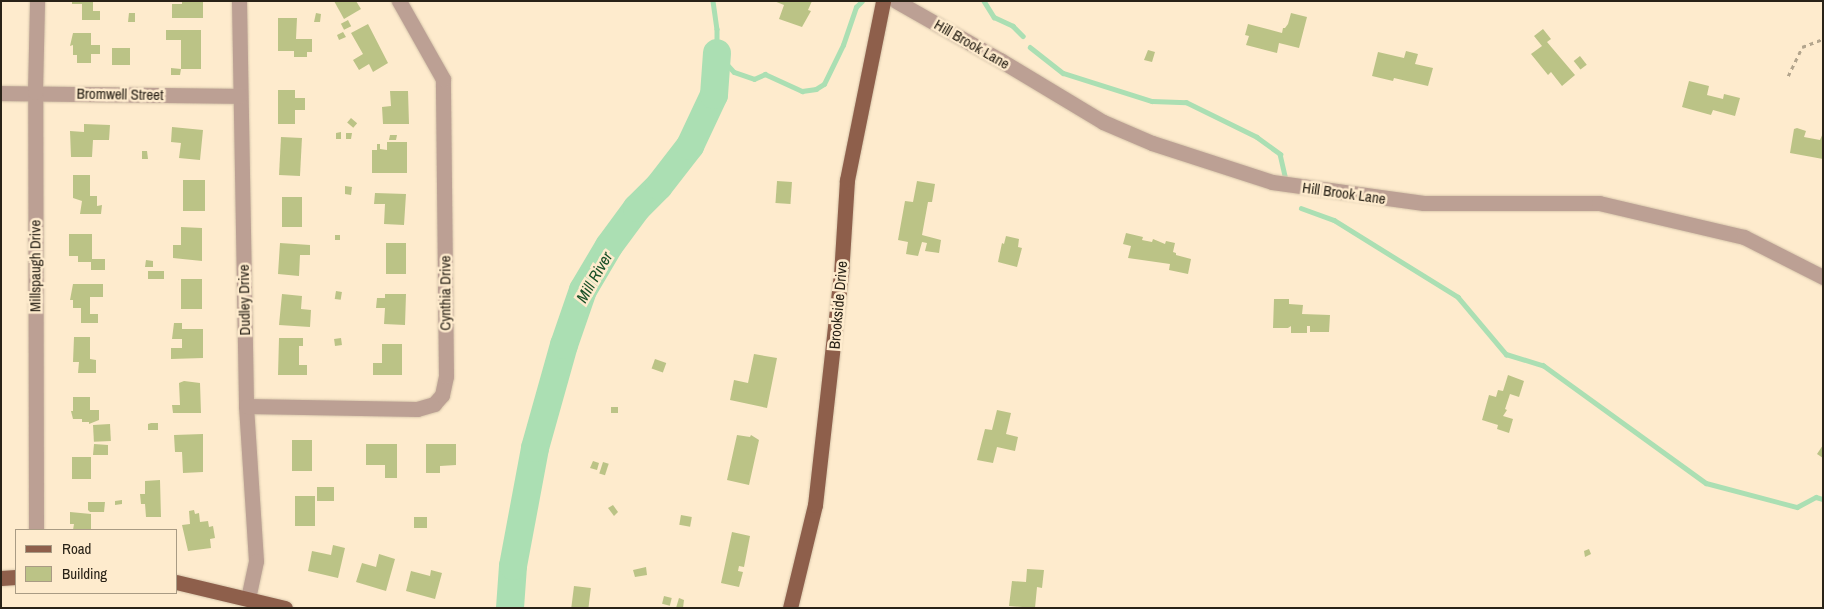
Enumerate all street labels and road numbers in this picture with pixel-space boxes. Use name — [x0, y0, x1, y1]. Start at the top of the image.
street label: Hill Brook Lane — [931, 15, 1013, 73]
street label: Bromwell Street — [76, 84, 164, 104]
street label: Hill Brook Lane — [1301, 178, 1387, 208]
street label: Millspaugh Drive — [26, 220, 44, 312]
street label: Cynthia Drive — [436, 255, 454, 331]
street label: Brookside Drive — [825, 260, 851, 350]
street label: Dudley Drive — [234, 264, 254, 336]

